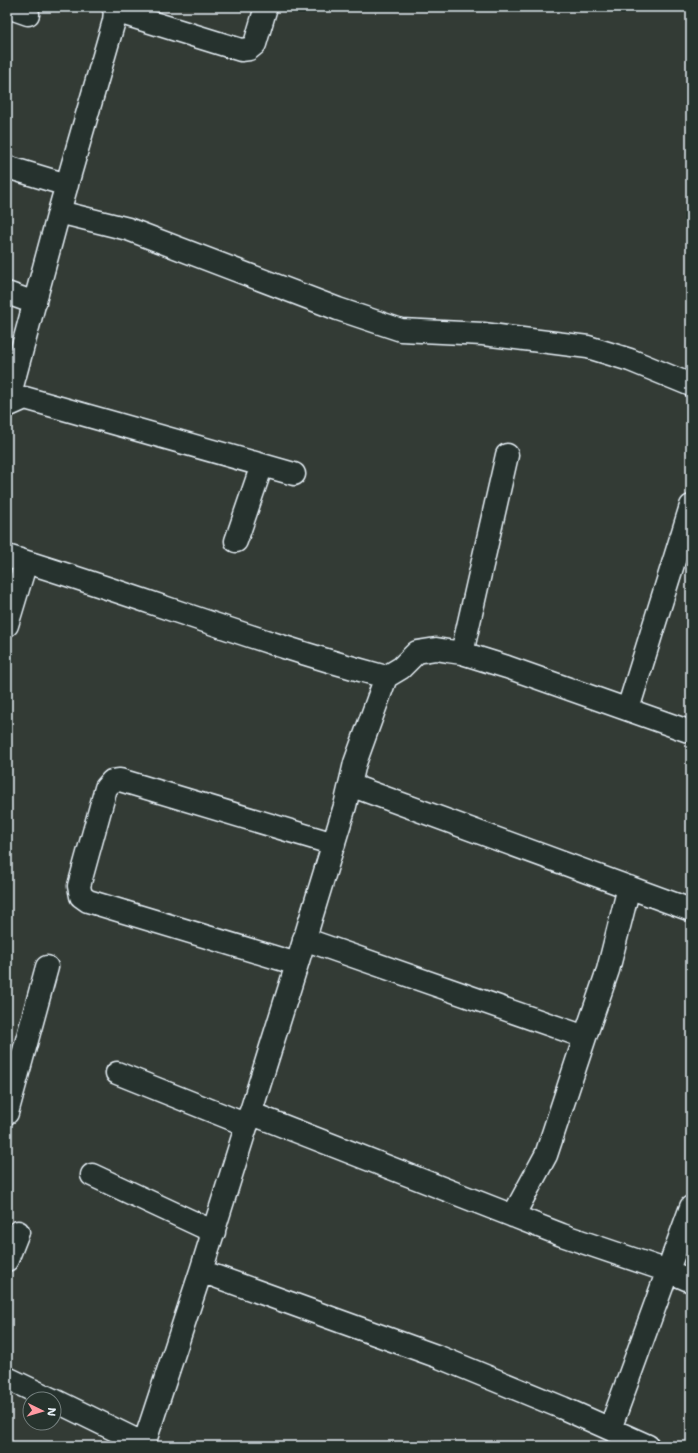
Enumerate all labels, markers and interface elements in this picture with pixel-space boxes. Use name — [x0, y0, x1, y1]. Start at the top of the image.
north arrow — [22, 1391, 62, 1431]
text: N — [44, 1407, 59, 1417]

